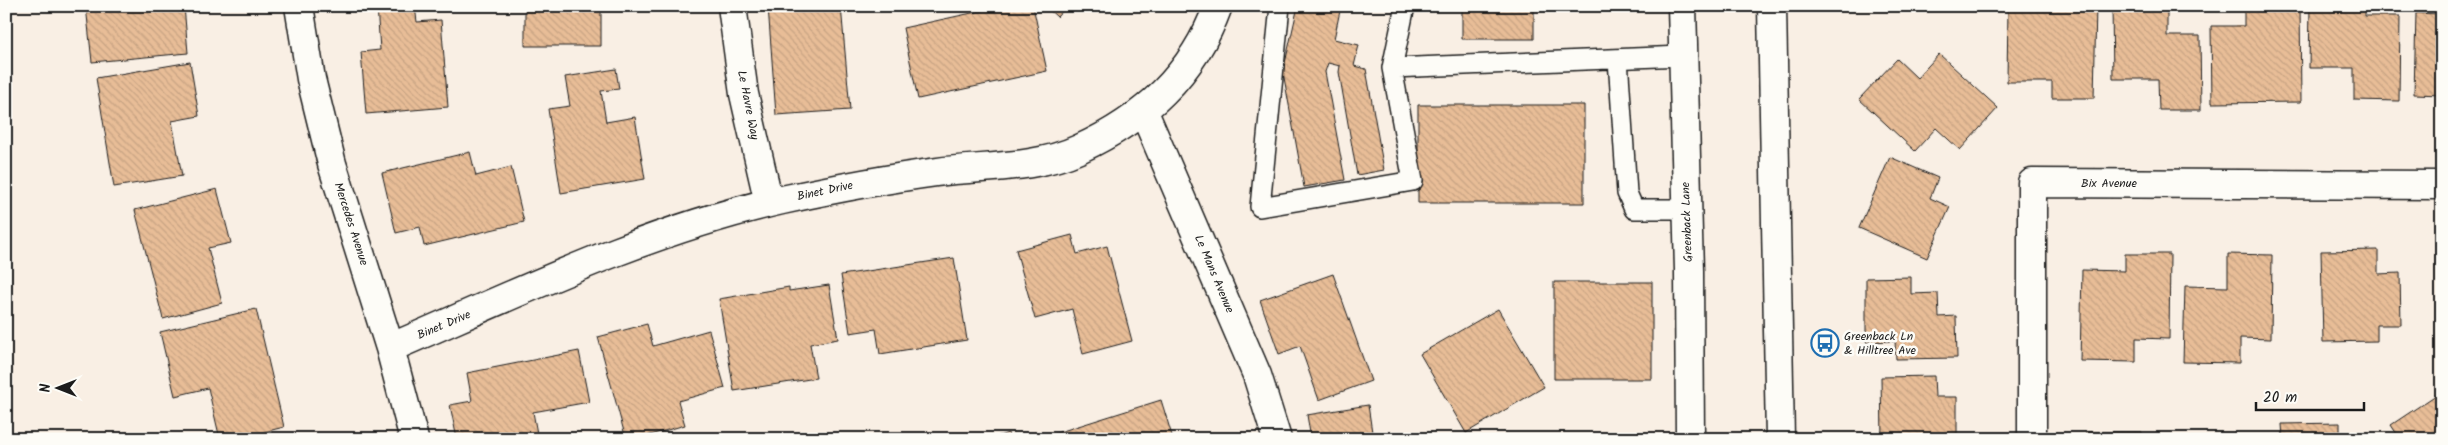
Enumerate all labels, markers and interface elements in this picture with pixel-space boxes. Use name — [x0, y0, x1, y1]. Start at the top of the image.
street label: Le Havre Way — [732, 69, 764, 142]
street label: Bix Avenue — [2081, 174, 2137, 193]
street label: Binet Drive — [795, 176, 855, 206]
street label: Mercedes Avenue — [329, 180, 374, 269]
street label: Greenback Lane — [1676, 181, 1698, 262]
street label: Le Mans Avenue — [1189, 232, 1239, 317]
street label: Binet Drive — [414, 305, 474, 345]
place label: Greenback Ln & Hilltree Ave — [1844, 327, 1917, 360]
bus stop icon: Greenback Ln & Hilltree Ave — [1810, 328, 1840, 358]
north arrow — [32, 362, 82, 412]
scale bar — [2256, 380, 2363, 412]
text: N — [35, 383, 57, 392]
text: 20 m — [2263, 386, 2297, 410]

